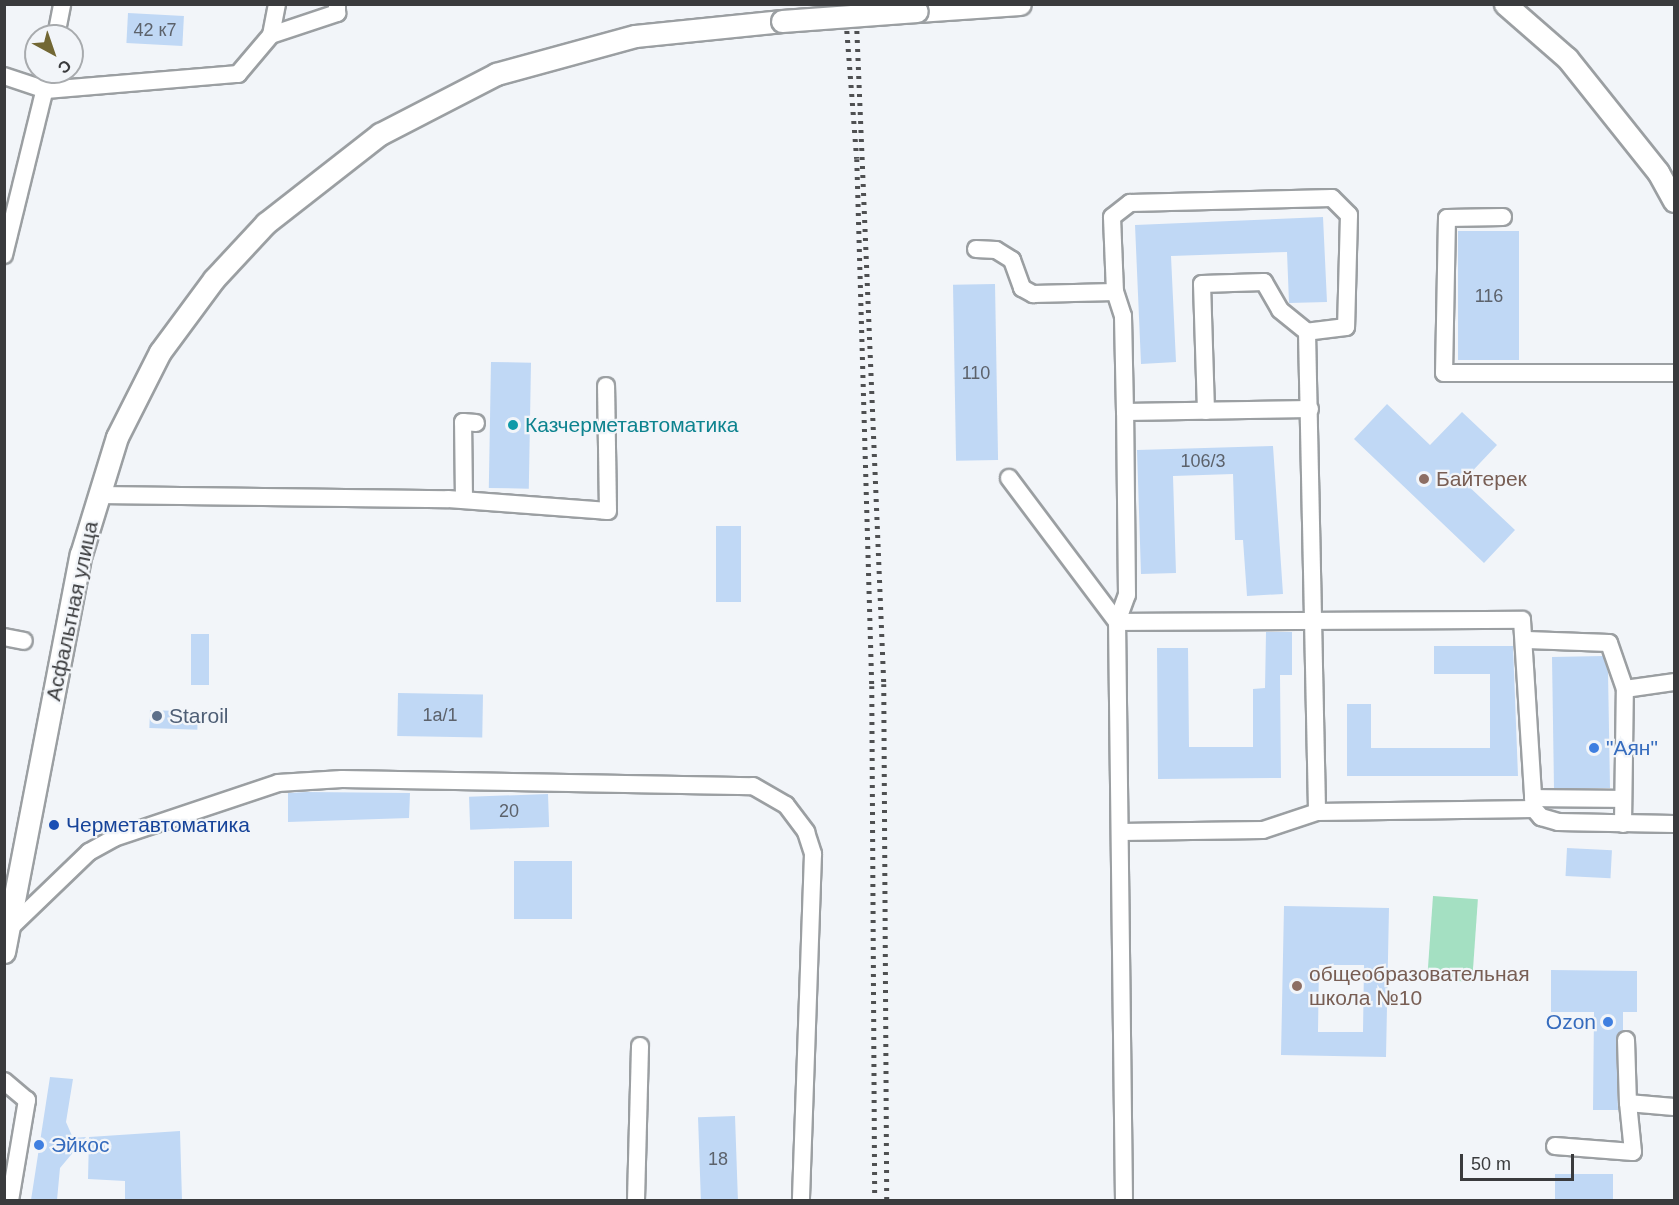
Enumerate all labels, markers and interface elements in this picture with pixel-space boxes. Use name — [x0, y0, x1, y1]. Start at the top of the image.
house number: 42 к7 — [134, 19, 176, 41]
north arrow — [24, 24, 84, 84]
text: С — [55, 56, 74, 77]
house number: 116 — [1475, 285, 1503, 307]
house number: 110 — [962, 362, 990, 384]
place label: Казчерметавтоматика — [525, 412, 738, 438]
marker: Казчерметавтоматика — [506, 418, 520, 432]
house number: 106/3 — [1180, 450, 1226, 472]
place label: Байтерек — [1436, 466, 1527, 492]
marker: Байтерек — [1417, 472, 1431, 486]
street label: Асфальтная улица — [41, 519, 103, 703]
place label: Staroil — [169, 703, 229, 729]
house number: 1а/1 — [422, 704, 458, 726]
marker: Staroil — [150, 709, 164, 723]
place label: "Аян" — [1606, 735, 1658, 761]
marker: "Аян" — [1587, 741, 1601, 755]
house number: 20 — [499, 800, 519, 822]
place label: Черметавтоматика — [66, 812, 250, 838]
marker: Черметавтоматика — [47, 818, 61, 832]
place label: общеобразовательная школа №10 — [1309, 961, 1530, 1011]
marker: общеобразовательная школа №10 — [1290, 979, 1304, 993]
place label: Ozon — [1546, 1009, 1596, 1035]
marker: Ozon — [1601, 1015, 1615, 1029]
place label: Эйкос — [51, 1132, 109, 1158]
marker: Эйкос — [32, 1138, 46, 1152]
scale bar — [1463, 1142, 1577, 1180]
house number: 18 — [708, 1148, 728, 1170]
text: 50 m — [1471, 1154, 1511, 1174]

